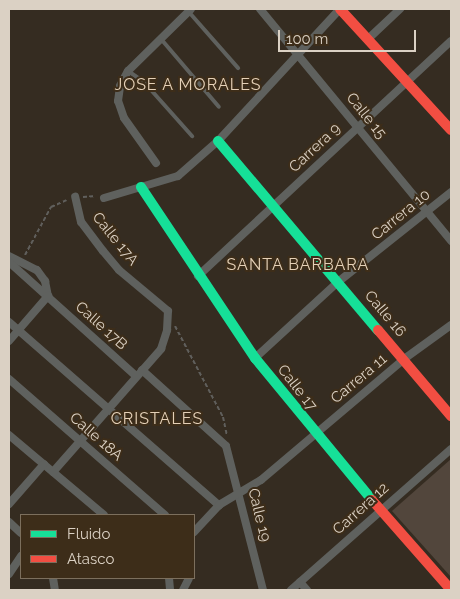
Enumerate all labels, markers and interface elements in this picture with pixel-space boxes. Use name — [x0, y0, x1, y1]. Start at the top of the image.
scale bar — [280, 20, 418, 52]
text: 100 m — [286, 30, 328, 48]
district label: JOSE A MORALES — [112, 75, 264, 95]
street label: Calle 15 — [342, 89, 390, 143]
street label: Carrera 9 — [286, 120, 344, 176]
street label: Carrera 10 — [368, 186, 434, 244]
street label: Calle 17A — [88, 209, 142, 269]
district label: SANTA BARBARA — [225, 255, 371, 275]
street label: Calle 16 — [361, 287, 409, 341]
street label: Calle 17B — [71, 298, 131, 354]
street label: Carrera 11 — [327, 350, 391, 408]
street label: Calle 17 — [273, 361, 321, 415]
street label: Calle 18A — [66, 409, 126, 465]
district label: CRISTALES — [110, 409, 204, 429]
street label: Carrera 12 — [329, 479, 393, 539]
street label: Calle 19 — [244, 486, 274, 544]
legend — [20, 514, 195, 579]
text: Fluido — [67, 525, 110, 543]
text: Atasco — [67, 550, 114, 568]

